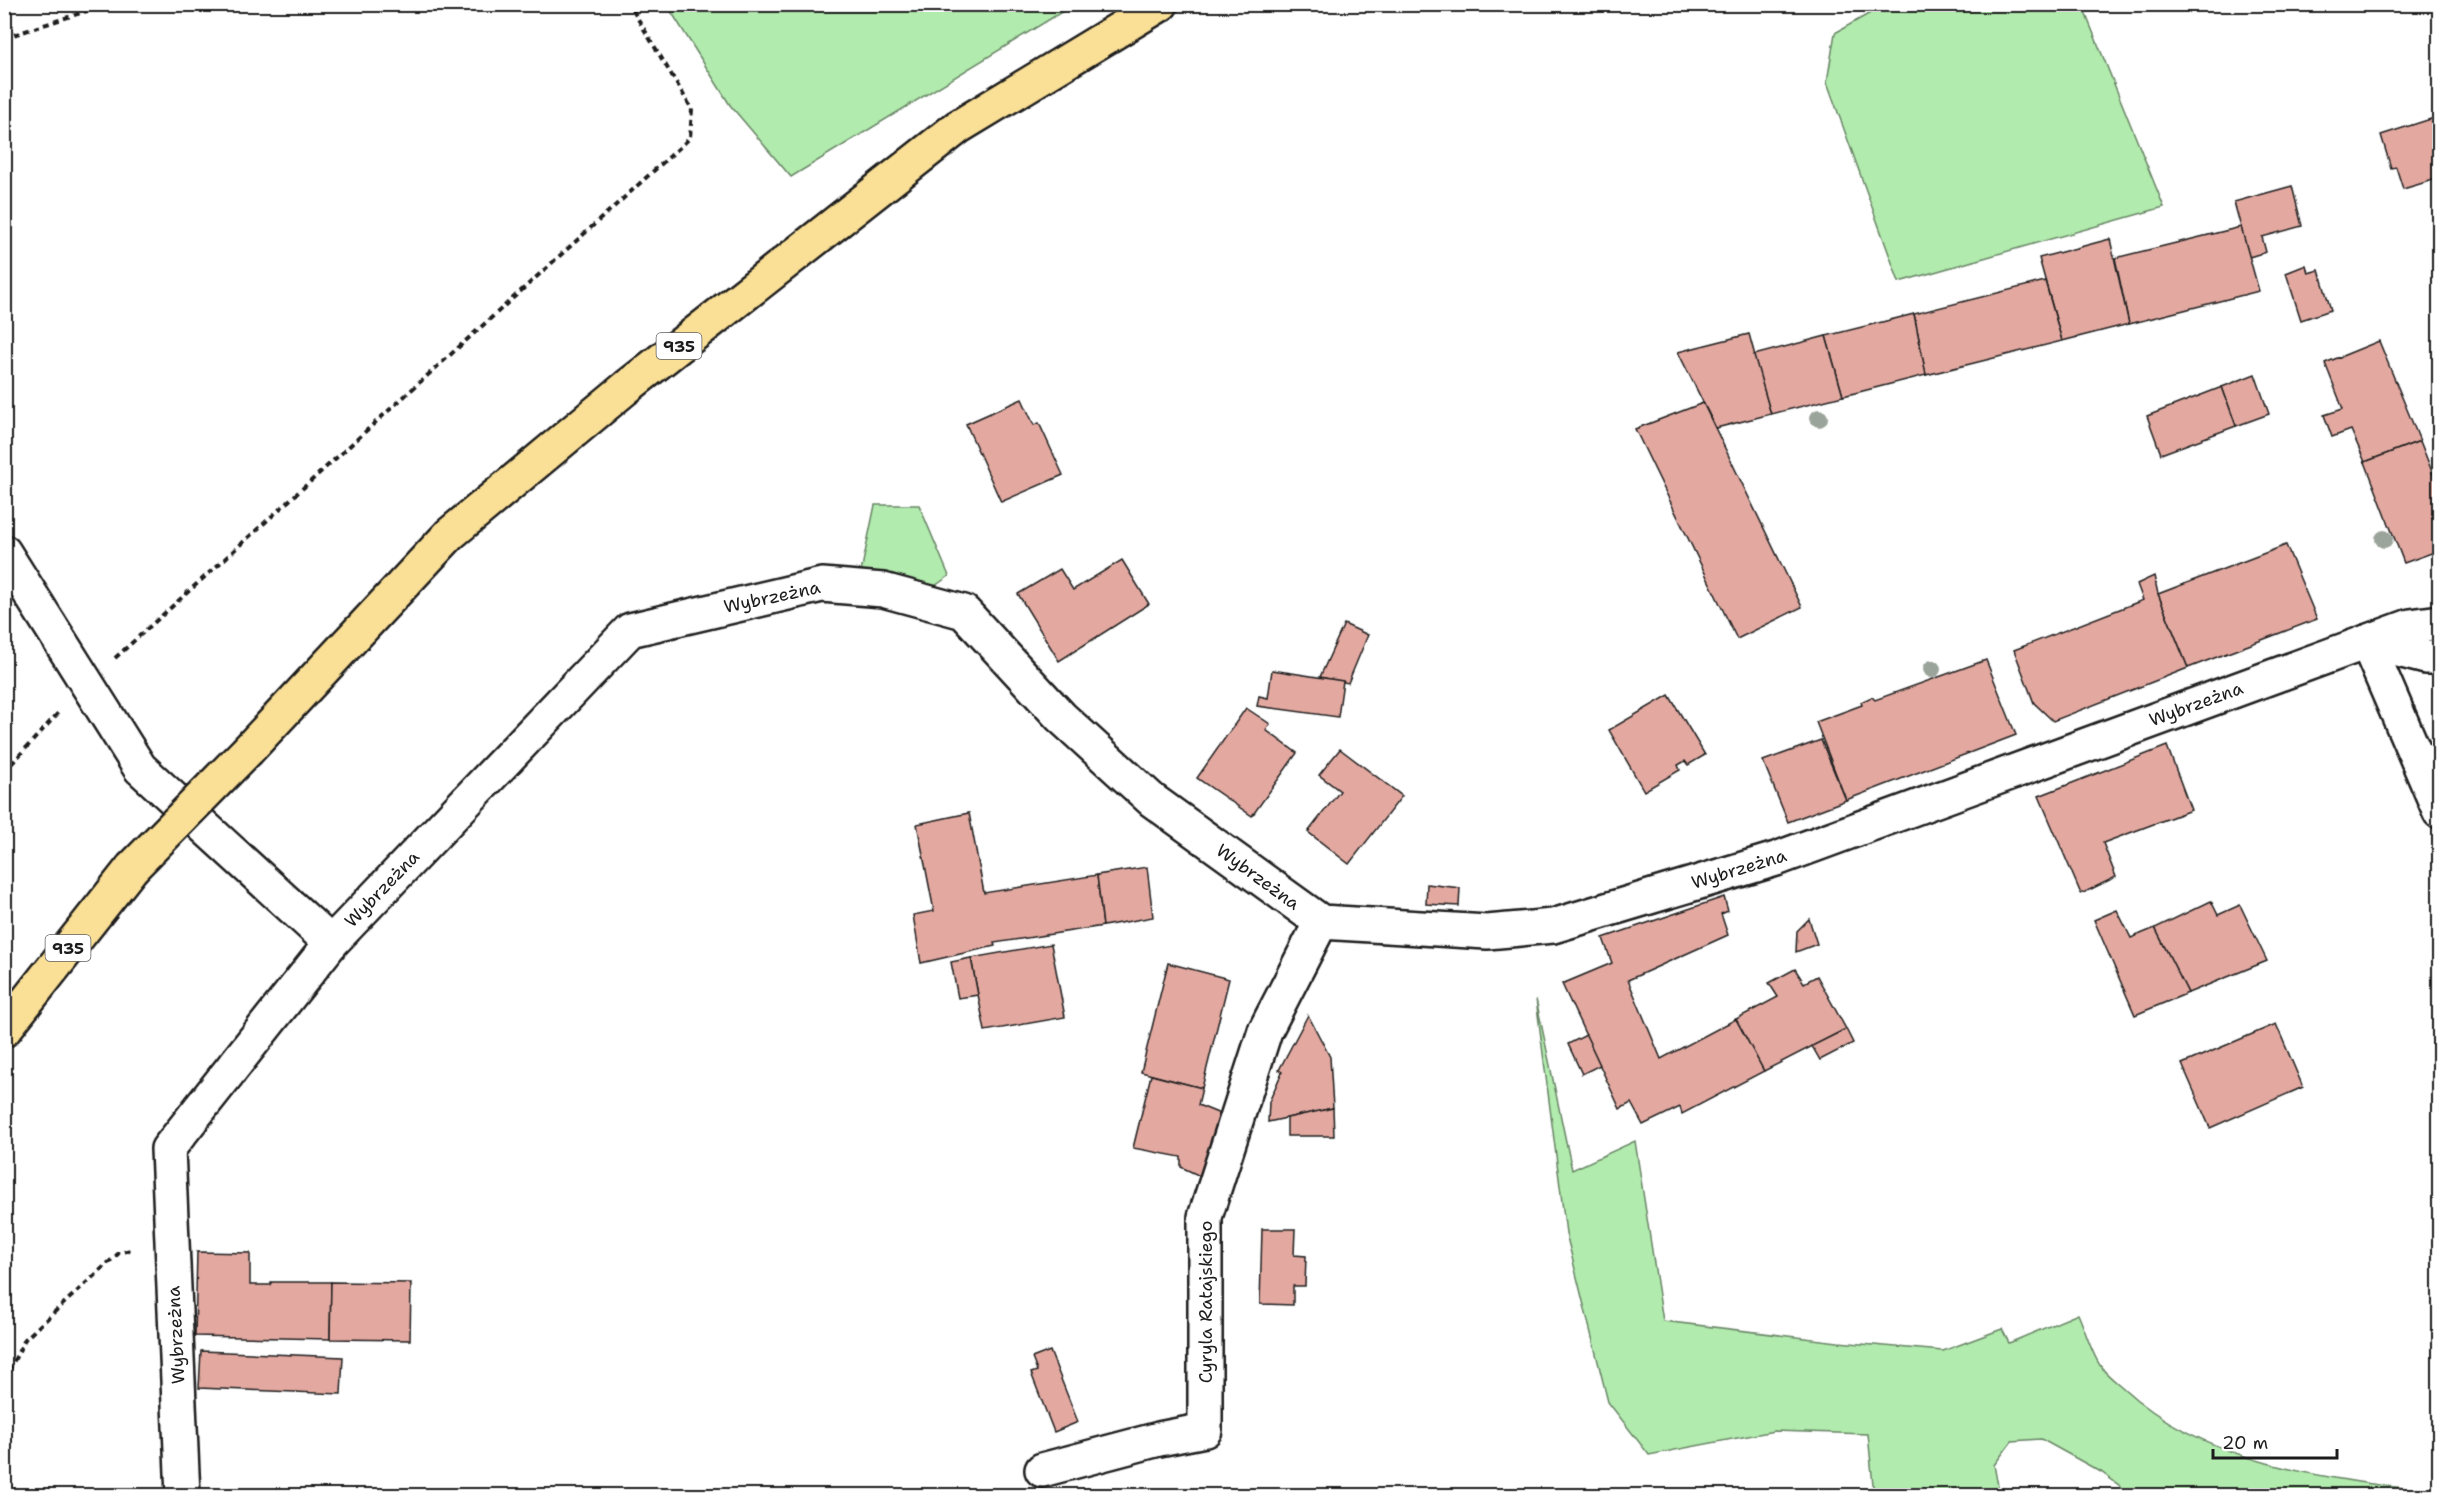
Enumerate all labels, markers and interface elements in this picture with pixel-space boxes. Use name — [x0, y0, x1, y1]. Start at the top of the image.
road number: 935 — [656, 333, 702, 359]
street label: Wybrzeżna — [721, 575, 823, 619]
street label: Wybrzeżna — [2146, 676, 2246, 732]
street label: Wybrzeżna — [1211, 838, 1305, 916]
street label: Wybrzeżna — [1689, 843, 1789, 895]
street label: Wybrzeżna — [339, 845, 425, 933]
road number: 935 — [46, 935, 90, 961]
street label: Cyryla Ratajskiego — [1194, 1221, 1218, 1383]
street label: Wybrzeżna — [161, 1285, 191, 1385]
scale bar — [2213, 1422, 2338, 1460]
text: 20 m — [2222, 1431, 2268, 1455]

